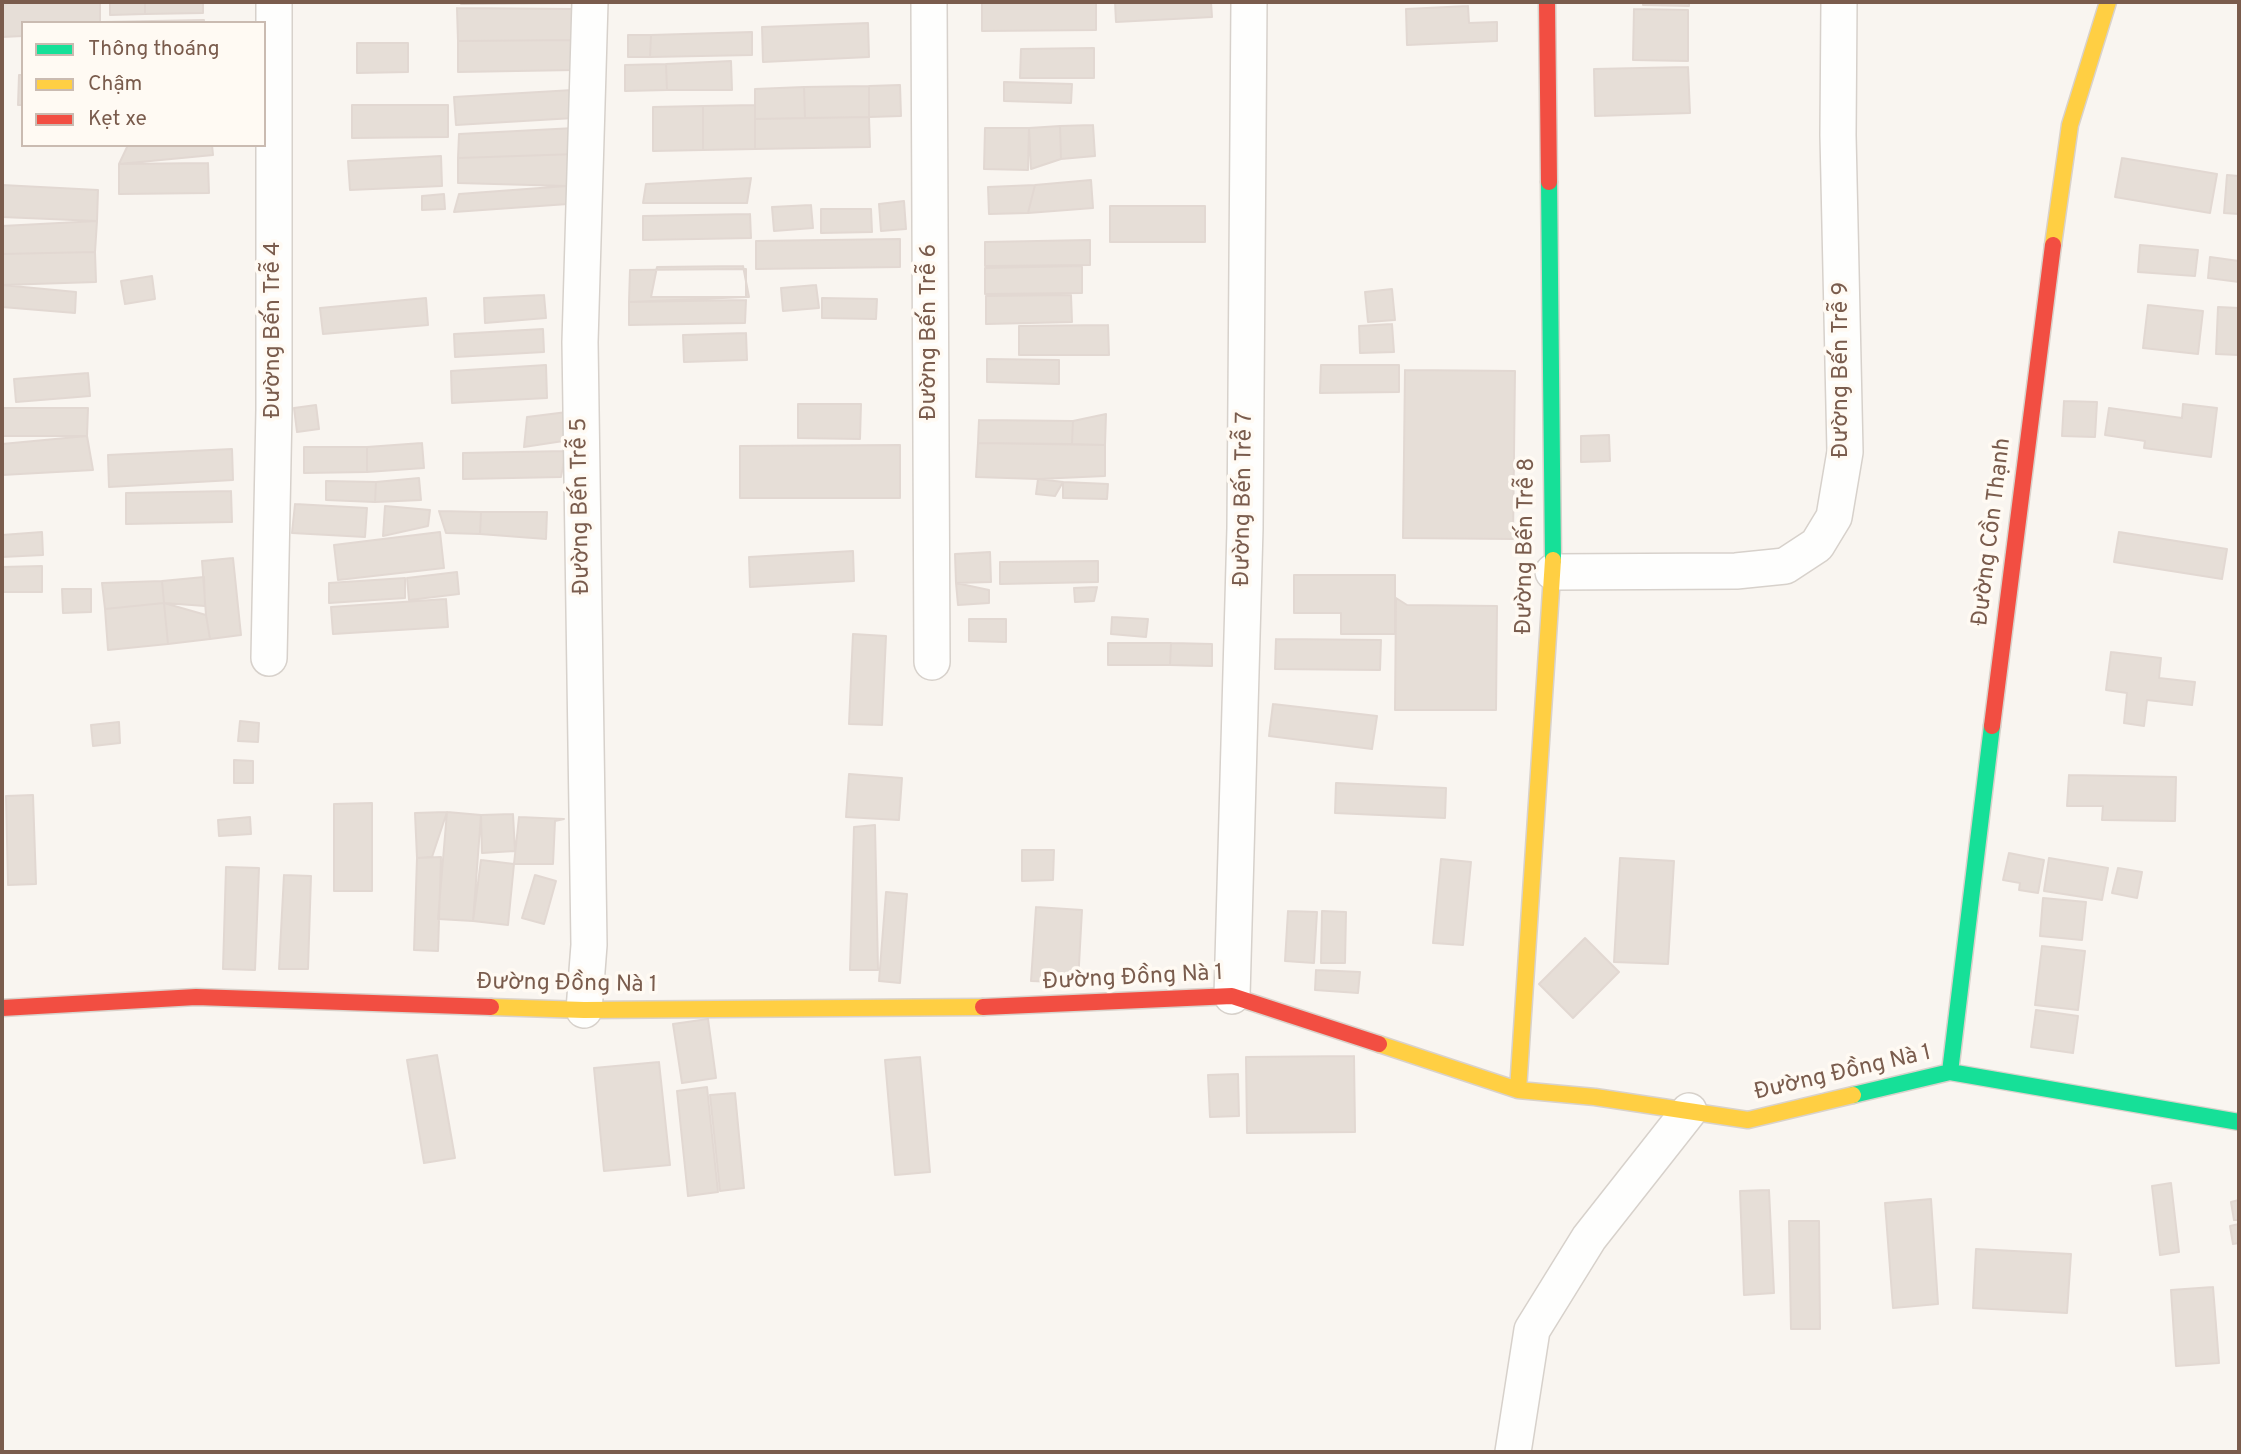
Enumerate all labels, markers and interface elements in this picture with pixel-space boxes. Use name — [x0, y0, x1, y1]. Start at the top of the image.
legend — [21, 21, 266, 147]
text: Thông thoáng — [88, 36, 220, 63]
text: Chậm — [88, 71, 142, 98]
text: Kẹt xe — [88, 106, 147, 133]
street label: Đường Bến Trễ 4 — [260, 242, 288, 418]
street label: Đường Bến Trễ 6 — [916, 244, 944, 420]
street label: Đường Bến Trễ 9 — [1828, 282, 1856, 458]
street label: Đường Bến Trễ 7 — [1230, 411, 1260, 587]
street label: Đường Bến Trễ 5 — [567, 417, 597, 595]
street label: Đường Cồn Thạnh — [1968, 436, 2018, 628]
street label: Đường Bến Trễ 8 — [1512, 457, 1542, 635]
street label: Đường Đồng Nà 1 — [1042, 960, 1224, 998]
street label: Đường Đồng Nà 1 — [476, 970, 658, 1000]
street label: Đường Đồng Nà 1 — [1752, 1040, 1934, 1108]

